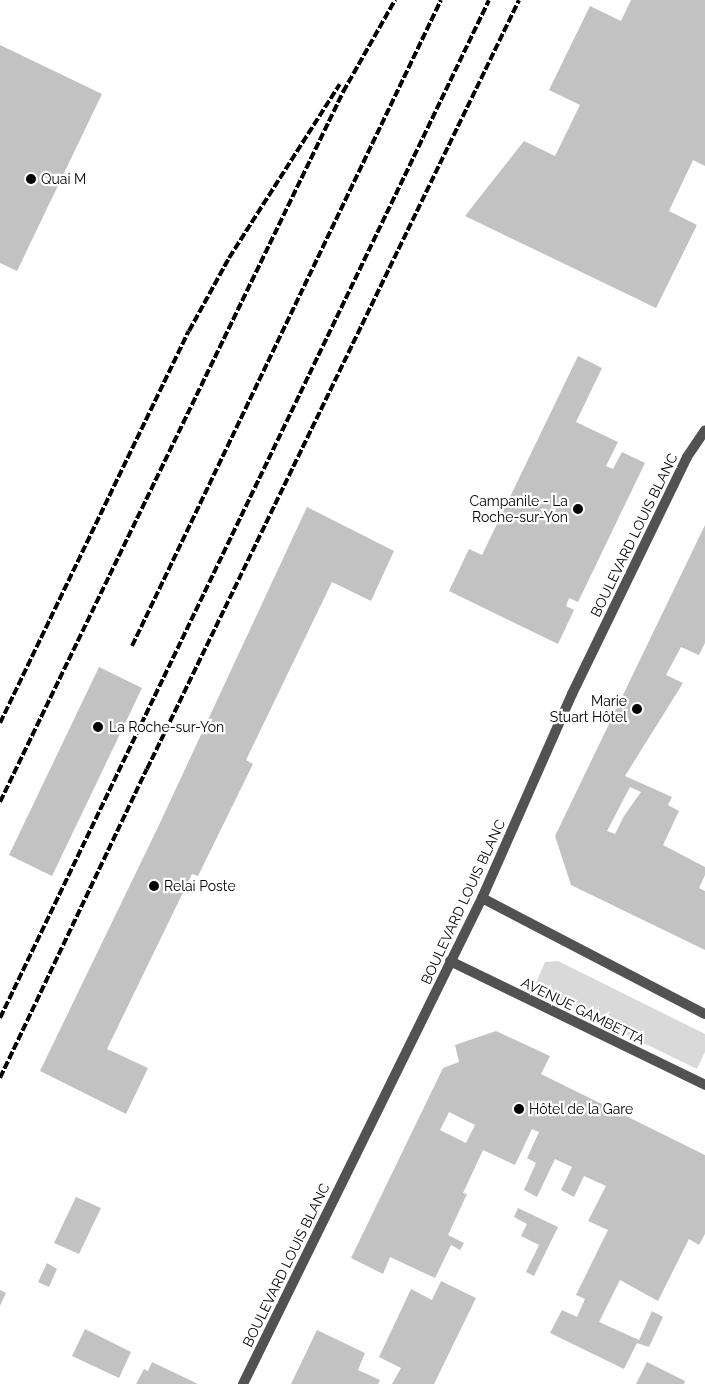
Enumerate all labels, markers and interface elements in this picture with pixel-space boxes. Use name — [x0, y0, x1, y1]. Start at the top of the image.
place label: Quai M — [41, 171, 86, 187]
marker: Quai M — [25, 173, 37, 185]
street label: BOULEVARD LOUIS BLANC — [587, 451, 681, 619]
place label: Campanile - La Roche-sur-Yon — [470, 493, 568, 526]
marker: Campanile - La Roche-sur-Yon — [572, 503, 584, 515]
place label: Marie Stuart Hôtel — [550, 693, 627, 726]
marker: Marie Stuart Hôtel — [631, 703, 643, 715]
place label: La Roche-sur-Yon — [109, 719, 224, 735]
marker: La Roche-sur-Yon — [91, 720, 105, 734]
street label: BOULEVARD LOUIS BLANC — [417, 817, 509, 987]
place label: Relai Poste — [164, 878, 236, 894]
marker: Relai Poste — [148, 880, 160, 892]
street label: AVENUE GAMBETTA — [518, 974, 648, 1048]
place label: Hôtel de la Gare — [529, 1101, 634, 1117]
marker: Hôtel de la Gare — [513, 1103, 525, 1115]
street label: BOULEVARD LOUIS BLANC — [239, 1181, 333, 1349]

